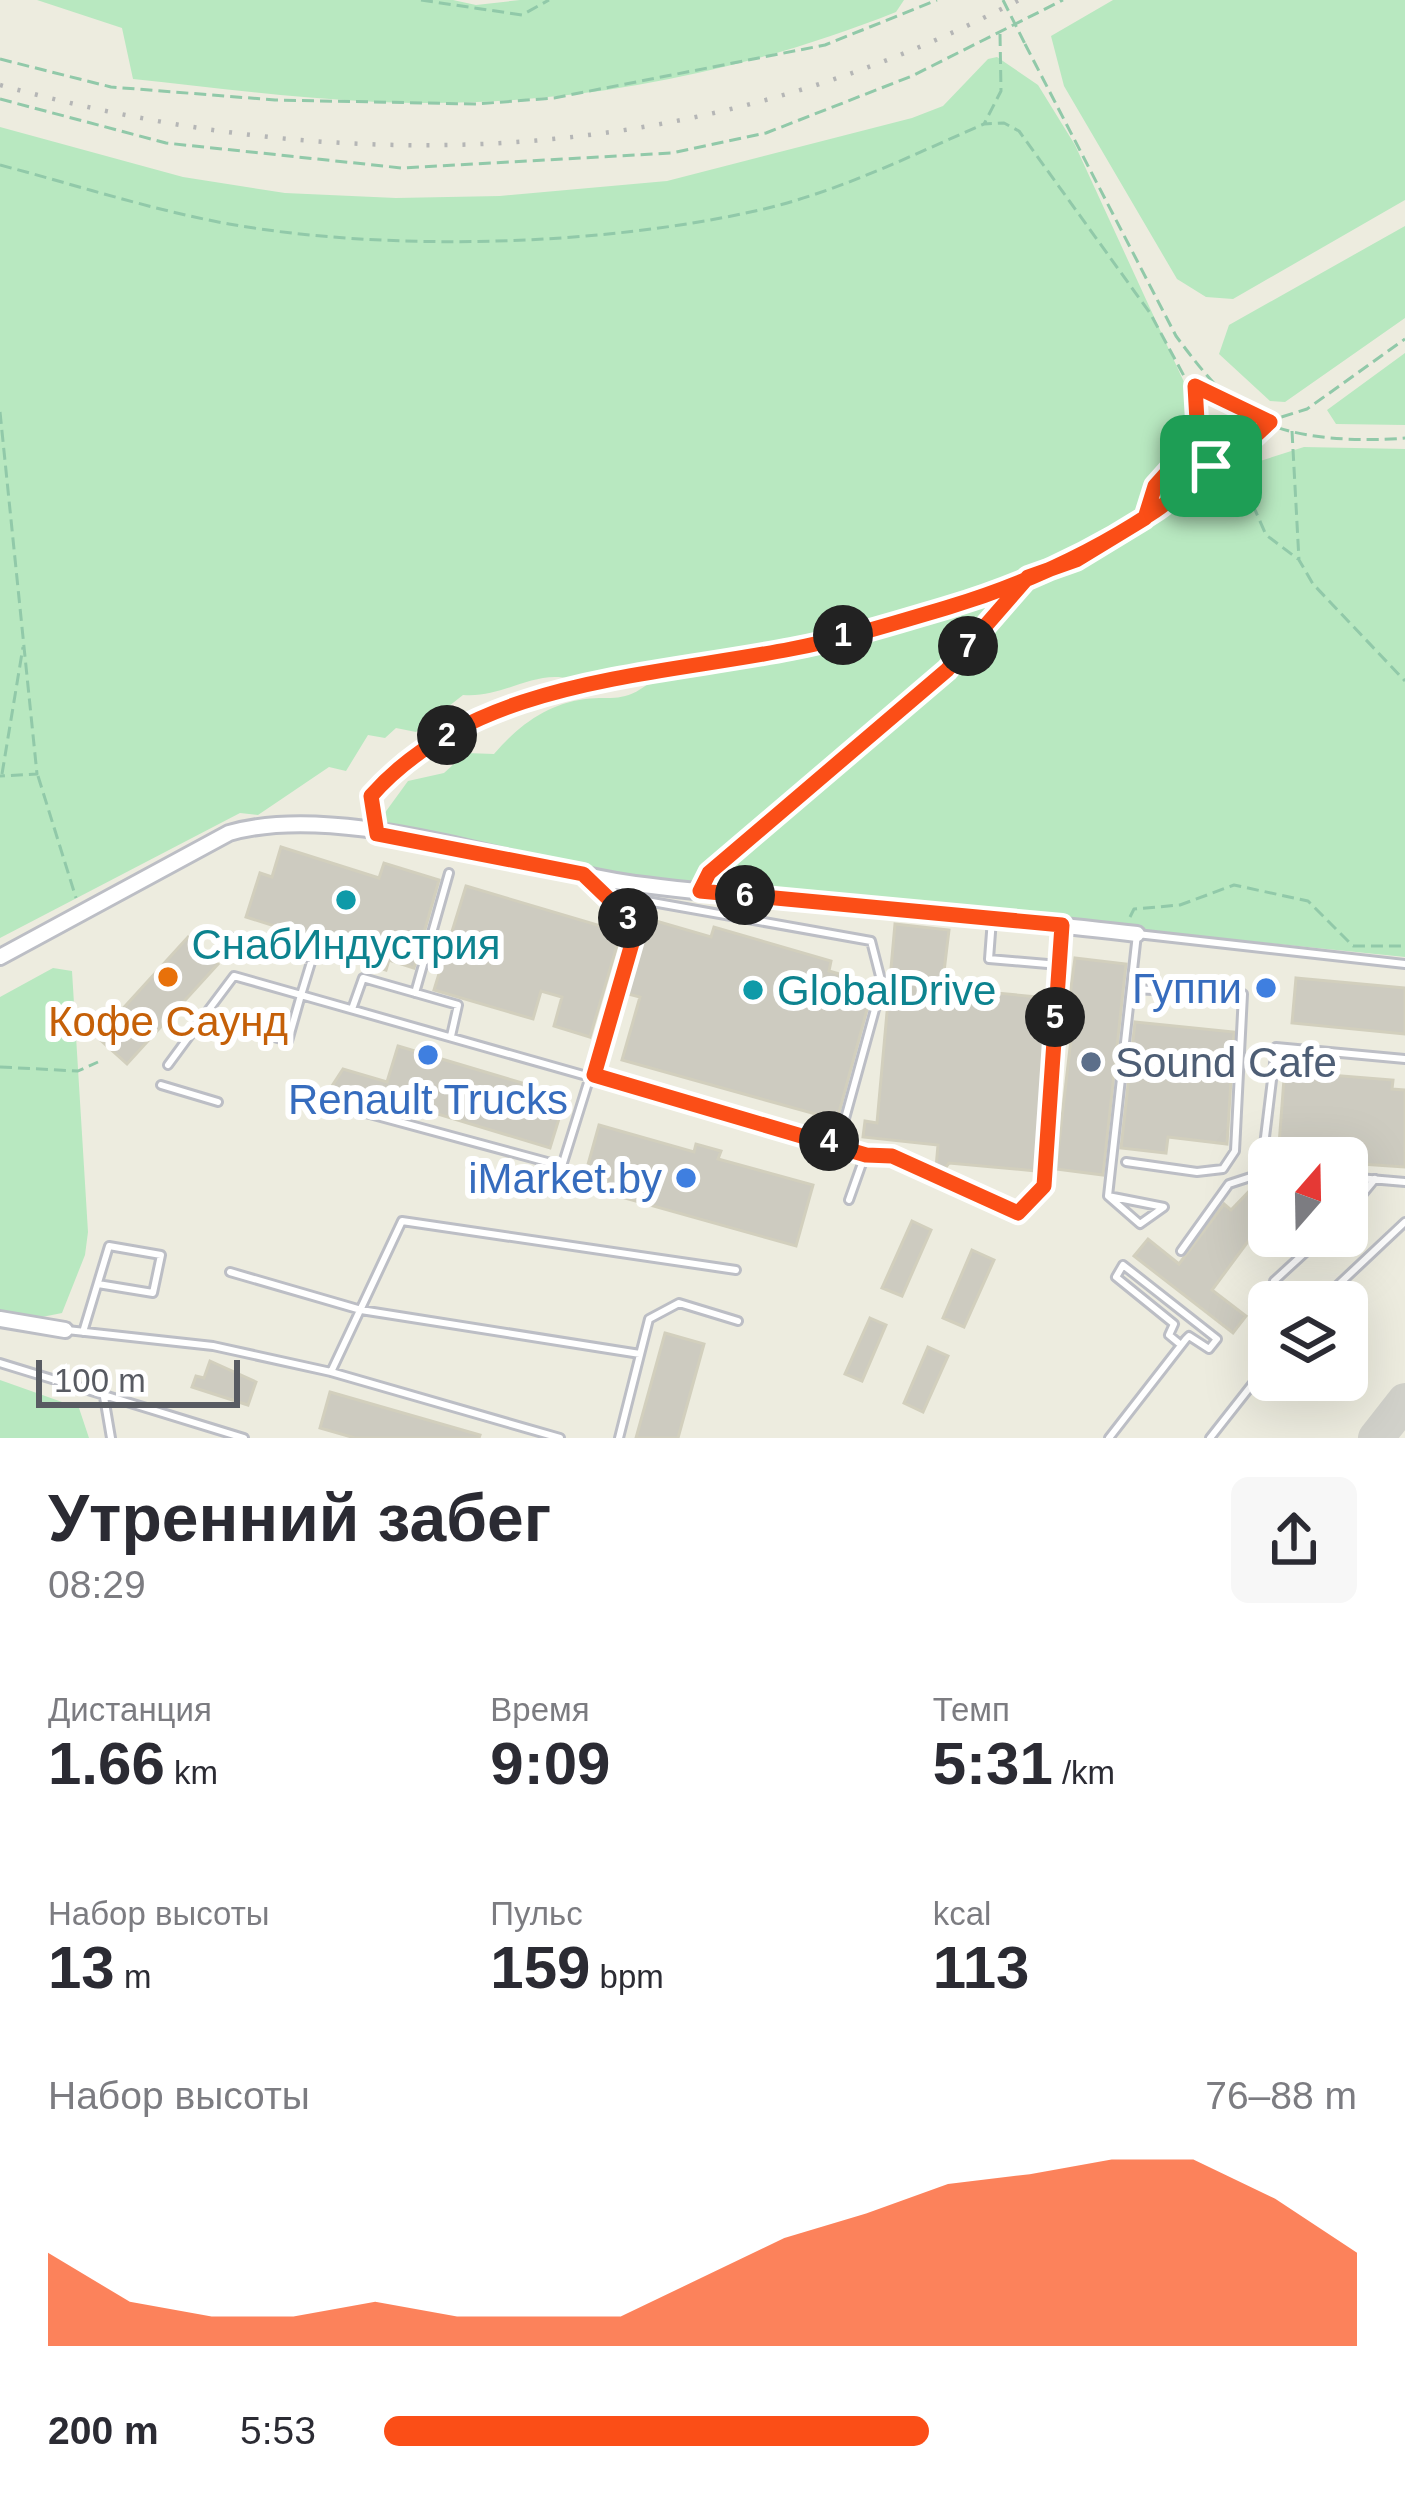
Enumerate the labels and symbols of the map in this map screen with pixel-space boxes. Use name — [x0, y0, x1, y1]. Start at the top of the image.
pin — [1160, 415, 1262, 517]
pin: 1 — [813, 605, 873, 665]
pin: 7 — [938, 616, 998, 676]
pin: 2 — [417, 705, 477, 765]
pin: 6 — [715, 865, 775, 925]
marker: СнабИндустрия — [333, 887, 359, 913]
pin: 3 — [598, 888, 658, 948]
place label: СнабИндустрия — [191, 921, 501, 968]
marker: Кофе Саунд — [155, 964, 181, 990]
place label: Гуппи — [1132, 965, 1242, 1012]
place label: GlobalDrive — [777, 967, 996, 1014]
marker: Гуппи — [1253, 975, 1279, 1001]
marker: GlobalDrive — [740, 977, 766, 1003]
pin: 5 — [1025, 987, 1085, 1047]
place label: Кофе Саунд — [48, 998, 288, 1045]
place label: Sound Cafe — [1115, 1039, 1337, 1086]
marker: Renault Trucks — [415, 1042, 441, 1068]
marker: Sound Cafe — [1078, 1049, 1104, 1075]
place label: Renault Trucks — [288, 1076, 568, 1123]
pin: 4 — [799, 1111, 859, 1171]
north arrow — [1248, 1137, 1368, 1257]
place label: iMarket.by — [468, 1155, 662, 1202]
marker: iMarket.by — [673, 1165, 699, 1191]
scale bar — [36, 1354, 240, 1407]

